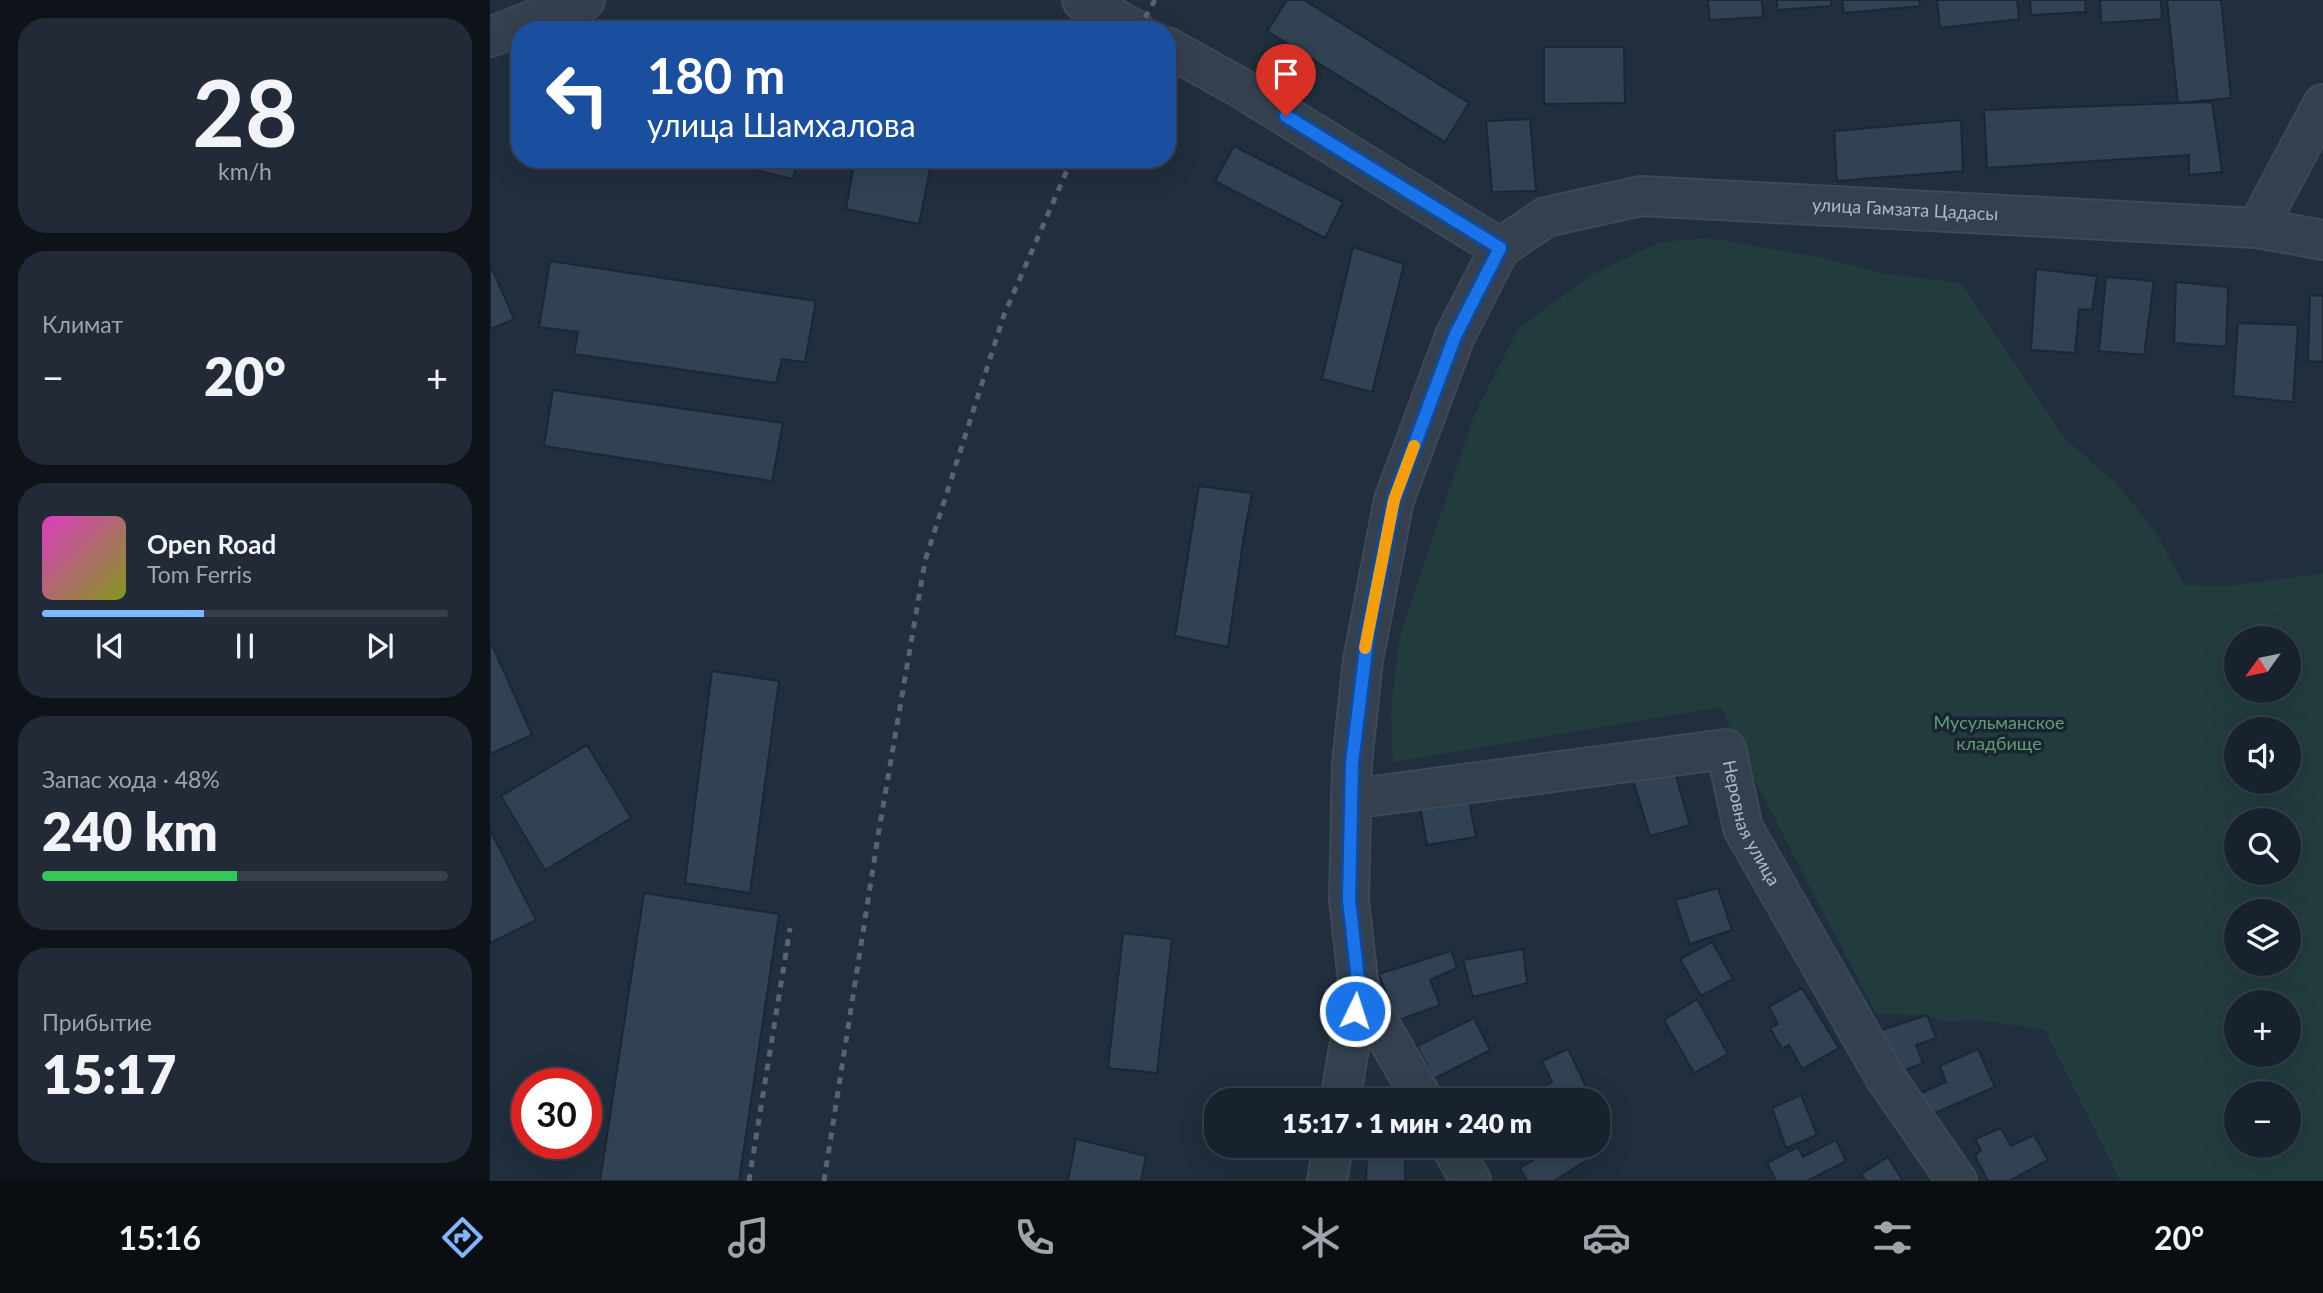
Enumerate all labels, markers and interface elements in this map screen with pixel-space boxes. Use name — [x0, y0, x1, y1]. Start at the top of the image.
pin — [1256, 44, 1316, 116]
text: 180 m — [647, 46, 785, 104]
icon: left — [532, 49, 623, 140]
icon: arrive — [1267, 55, 1305, 93]
text: 28 — [192, 57, 298, 166]
text: улица Шамхалова — [647, 105, 916, 144]
text: km/h — [218, 157, 272, 185]
street label: улица Гамзата Цадасы — [1812, 193, 1999, 225]
text: Климат — [42, 310, 123, 338]
text: 20° — [204, 345, 286, 407]
text: − — [42, 354, 64, 400]
text: + — [426, 354, 448, 400]
text: Open Road — [147, 528, 276, 560]
text: Tom Ferris — [147, 560, 252, 588]
north arrow — [2224, 626, 2301, 704]
map controls — [2224, 626, 2301, 1158]
icon: previous — [91, 627, 129, 665]
icon: pause — [226, 627, 264, 665]
icon: next — [361, 627, 399, 665]
park label: Мусульманское кладбище — [1934, 711, 2064, 754]
button: sound — [2224, 717, 2301, 794]
street label: Неровная улица — [1719, 758, 1786, 889]
text: Запас хода · 48% — [42, 765, 220, 793]
text: 240 km — [42, 800, 218, 862]
button: search — [2224, 808, 2301, 885]
button: layers — [2224, 899, 2301, 976]
position arrow — [1318, 974, 1392, 1048]
button: + — [2224, 990, 2301, 1067]
text: Прибытие — [42, 1008, 152, 1036]
text: 15:17 — [42, 1043, 176, 1105]
speed limit sign: 30 — [511, 1068, 602, 1159]
button: − — [2224, 1081, 2301, 1158]
text: 15:17 · 1 мин · 240 m — [1282, 1107, 1532, 1139]
icon: directions — [438, 1213, 487, 1262]
icon: music — [724, 1213, 773, 1262]
icon: phone — [1010, 1213, 1059, 1262]
icon: climate — [1296, 1213, 1345, 1262]
icon: car — [1582, 1213, 1631, 1262]
icon: filters — [1868, 1213, 1917, 1262]
text: 15:16 — [119, 1218, 201, 1257]
text: 20° — [2154, 1218, 2204, 1257]

